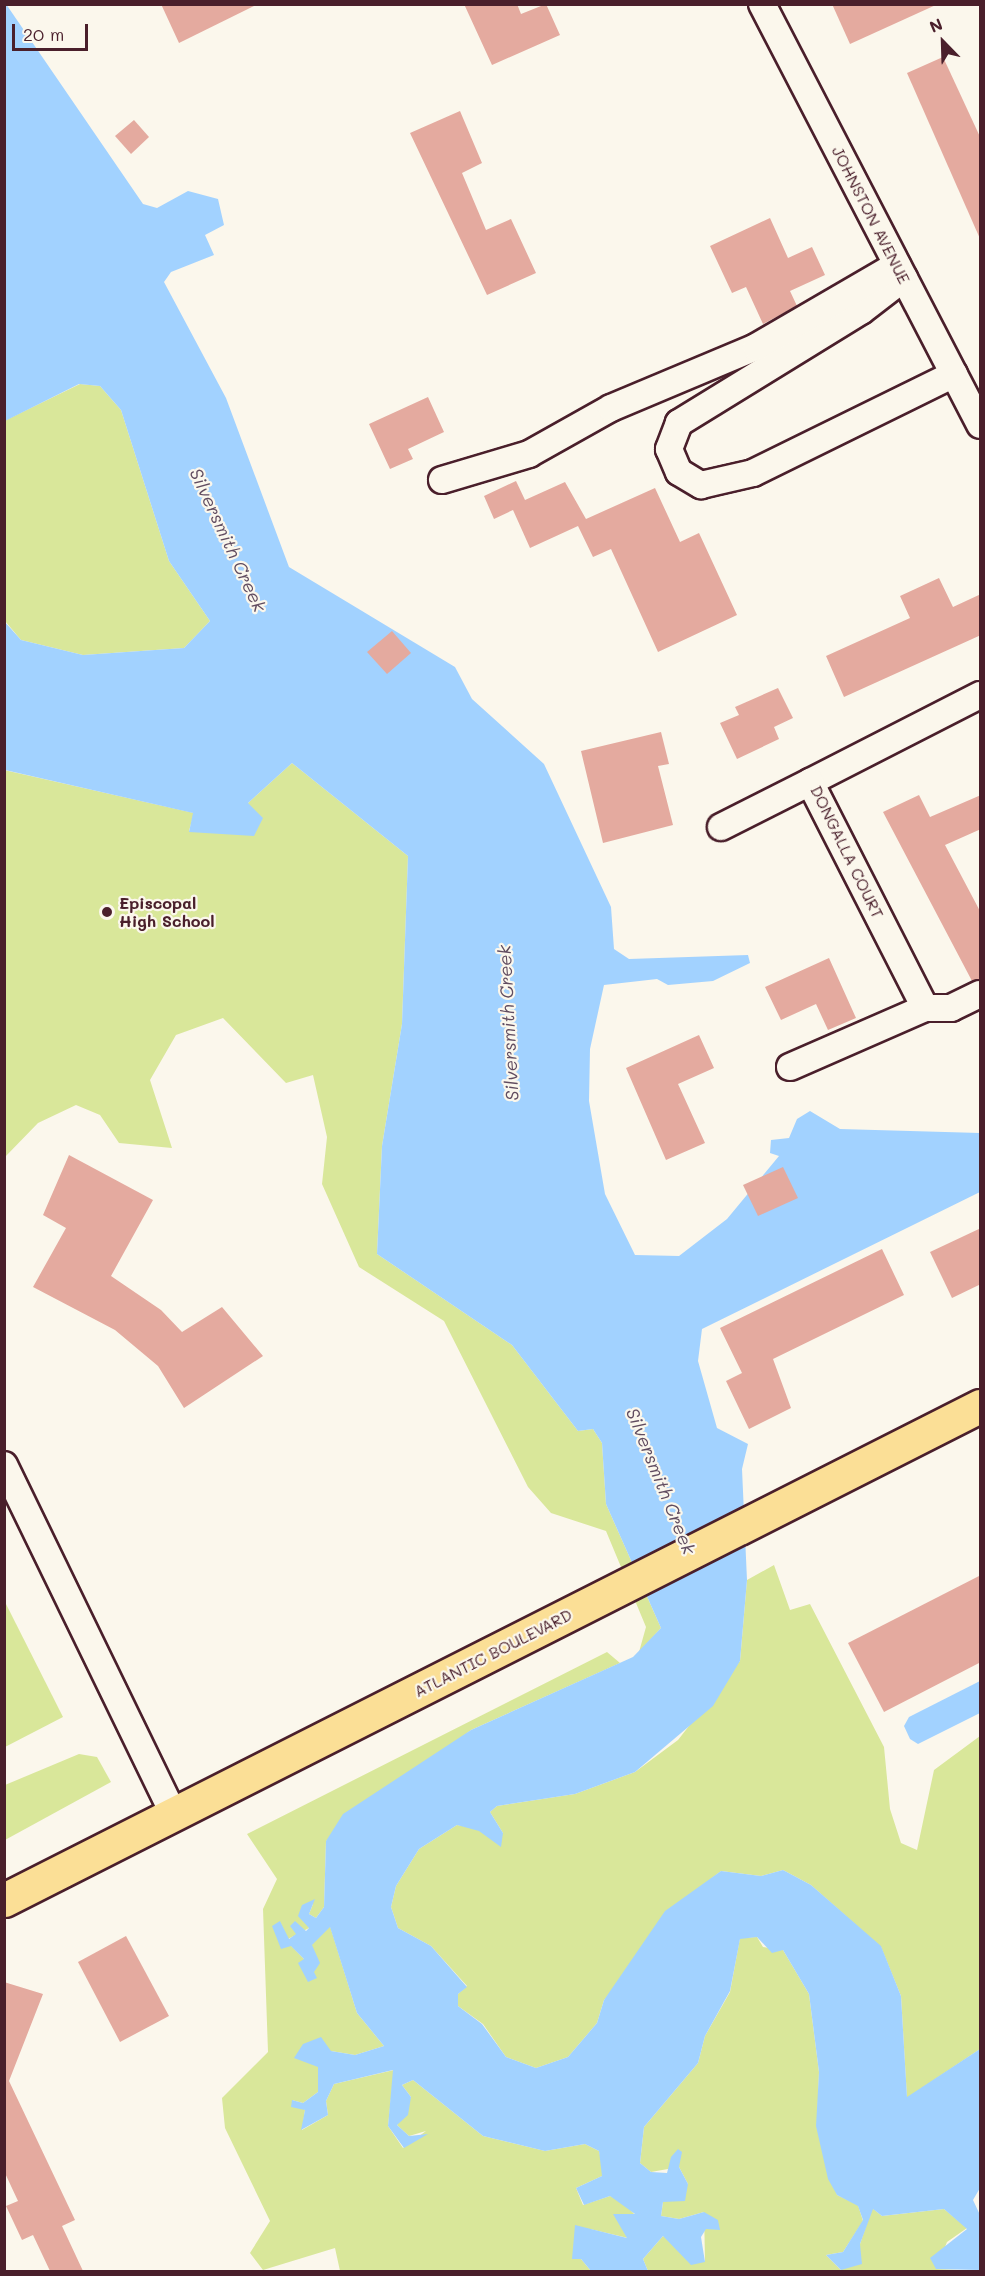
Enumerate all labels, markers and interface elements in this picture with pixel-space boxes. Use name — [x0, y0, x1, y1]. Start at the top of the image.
scale bar — [15, 12, 92, 50]
north arrow — [913, 12, 973, 72]
text: N — [926, 13, 945, 37]
text: 20 m — [23, 22, 64, 46]
street label: JOHNSTON AVENUE — [828, 143, 914, 287]
water label: Silversmith Creek — [185, 465, 271, 615]
street label: DONGALLA COURT — [807, 782, 887, 922]
place label: Episcopal High School — [119, 893, 215, 931]
marker: Episcopal High School — [100, 905, 114, 919]
water label: Silversmith Creek — [493, 945, 523, 1101]
water label: Silversmith Creek — [622, 1405, 700, 1557]
street label: ATLANTIC BOULEVARD — [411, 1605, 575, 1701]

